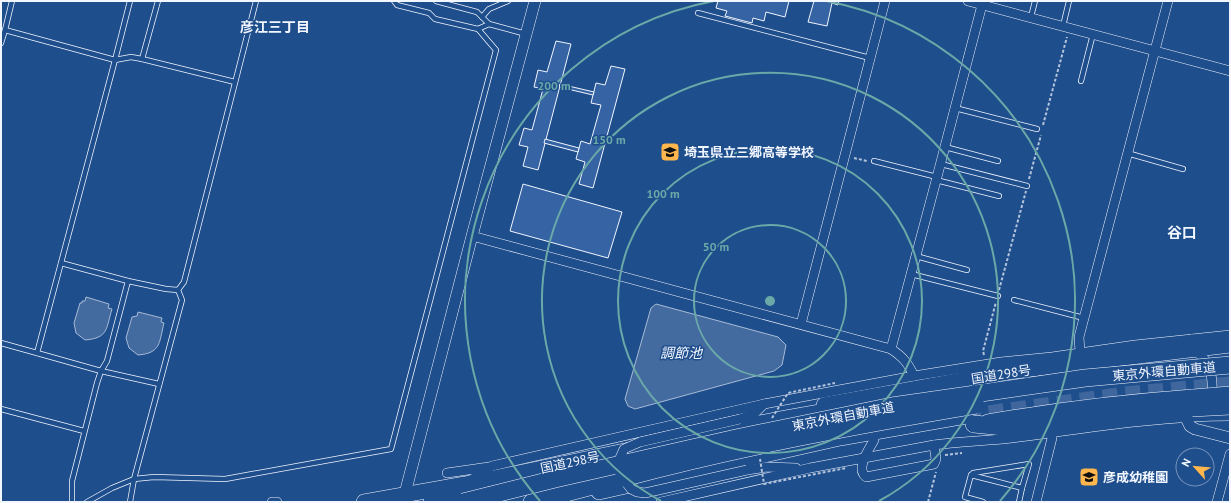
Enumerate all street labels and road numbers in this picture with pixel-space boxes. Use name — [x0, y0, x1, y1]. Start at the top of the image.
street label: 東京外環自動車道 — [1111, 358, 1217, 384]
street label: 国道298号 — [970, 361, 1032, 388]
street label: 東京外環自動車道 — [790, 398, 896, 435]
street label: 国道298号 — [539, 448, 601, 477]

